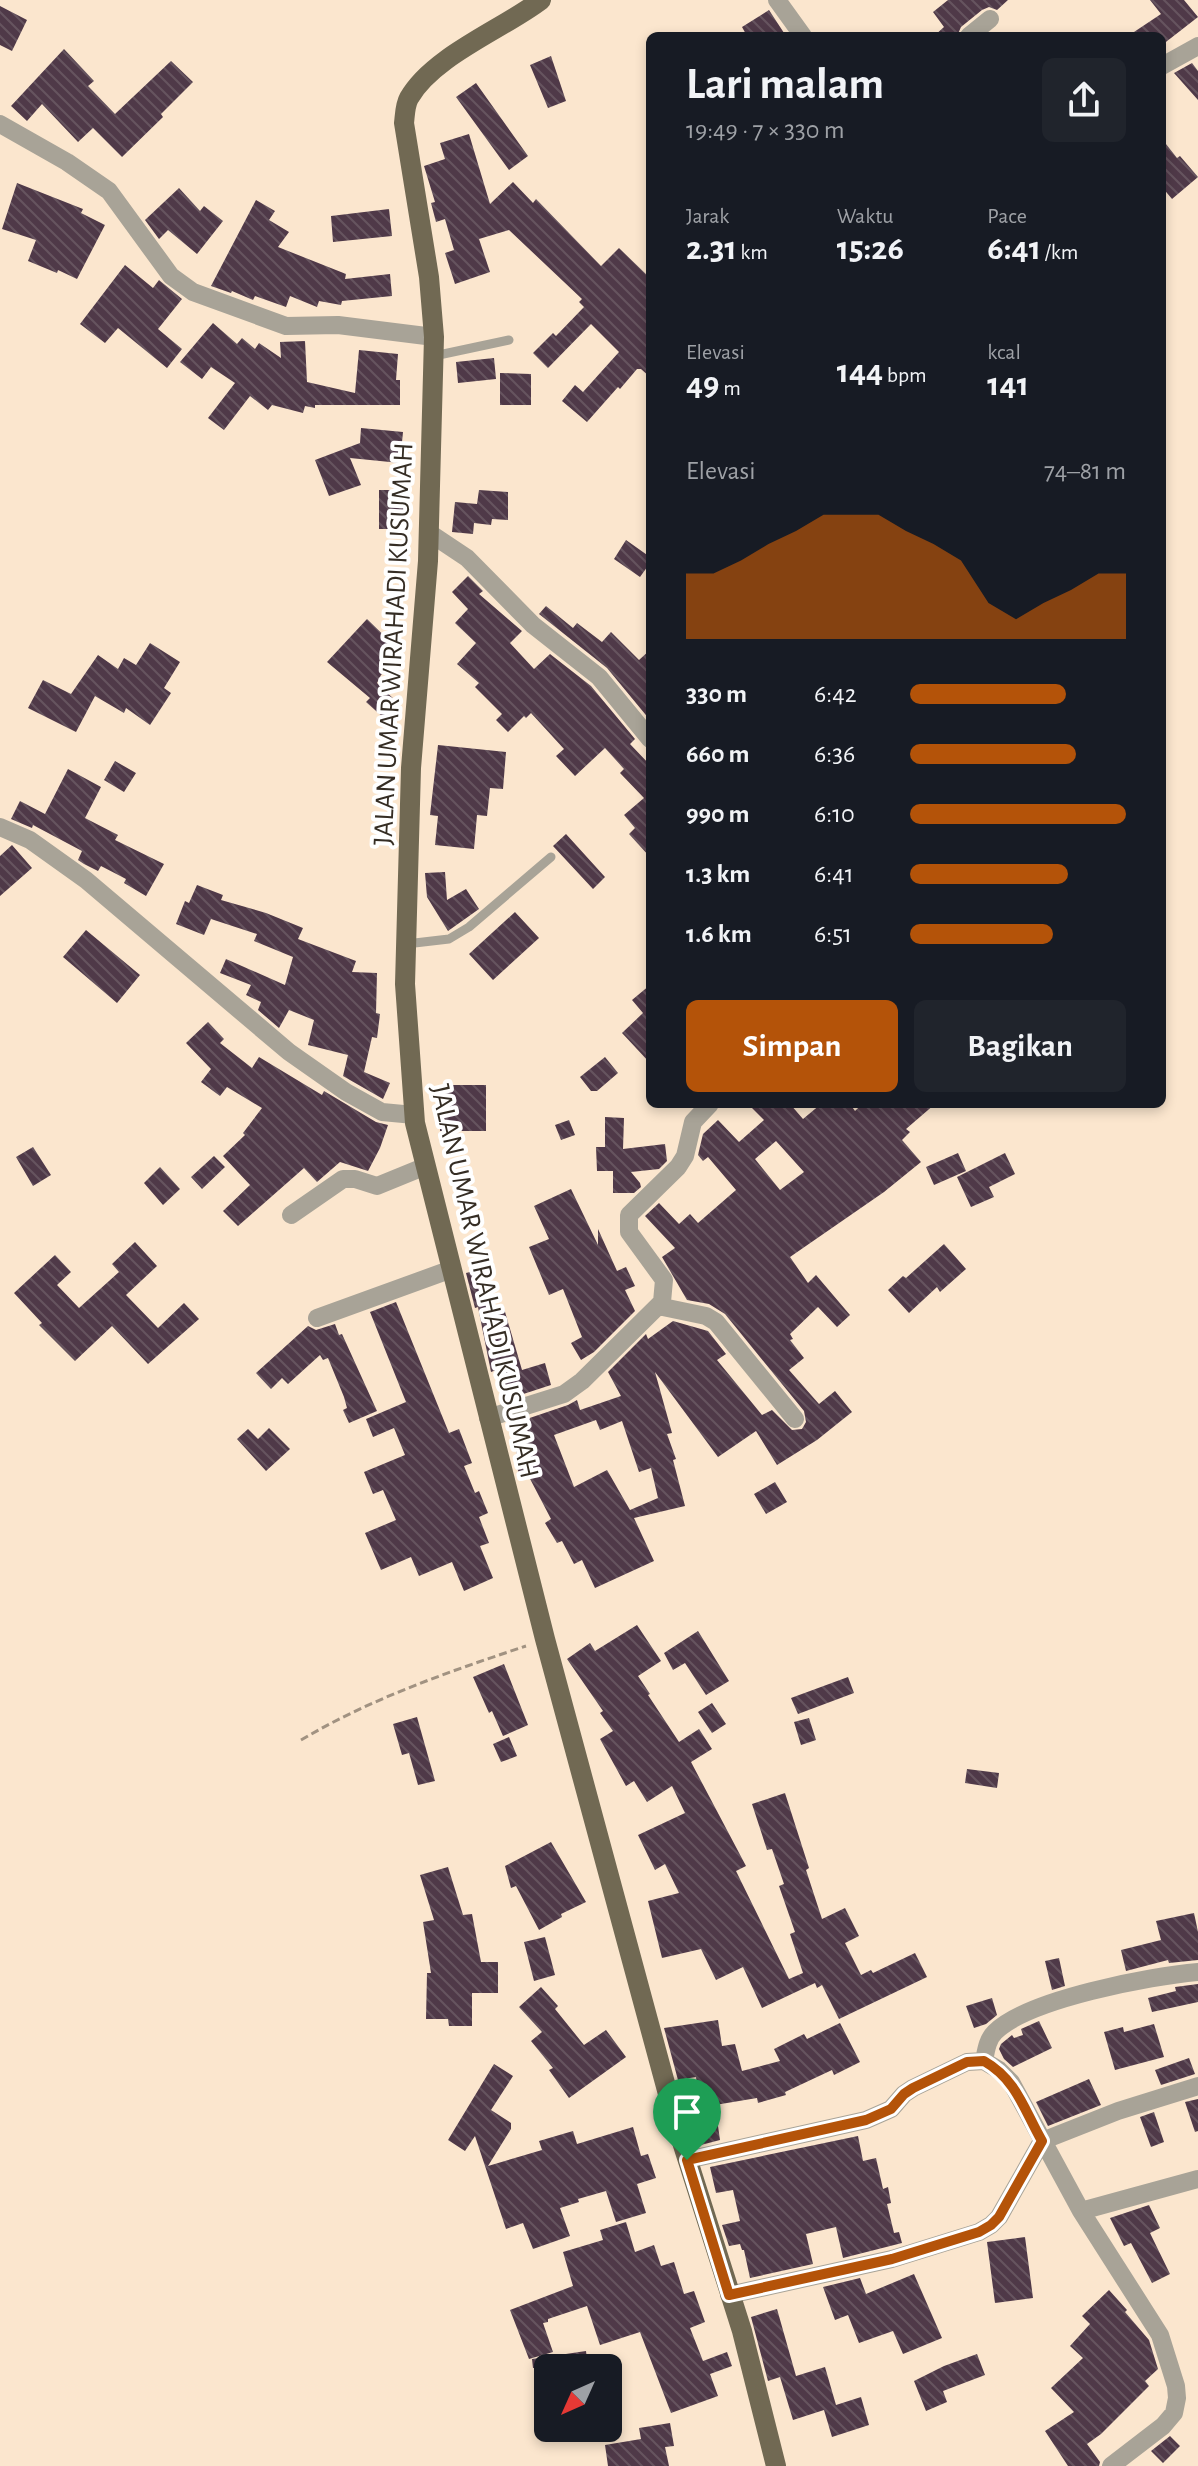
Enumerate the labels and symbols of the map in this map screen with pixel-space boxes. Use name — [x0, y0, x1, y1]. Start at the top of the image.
street label: JALAN UMAR WIRAHADI KUSUMAH — [369, 442, 419, 846]
street label: JALAN UMAR WIRAHADI KUSUMAH — [425, 1082, 543, 1481]
pin — [653, 2078, 721, 2160]
north arrow — [534, 2354, 622, 2442]

